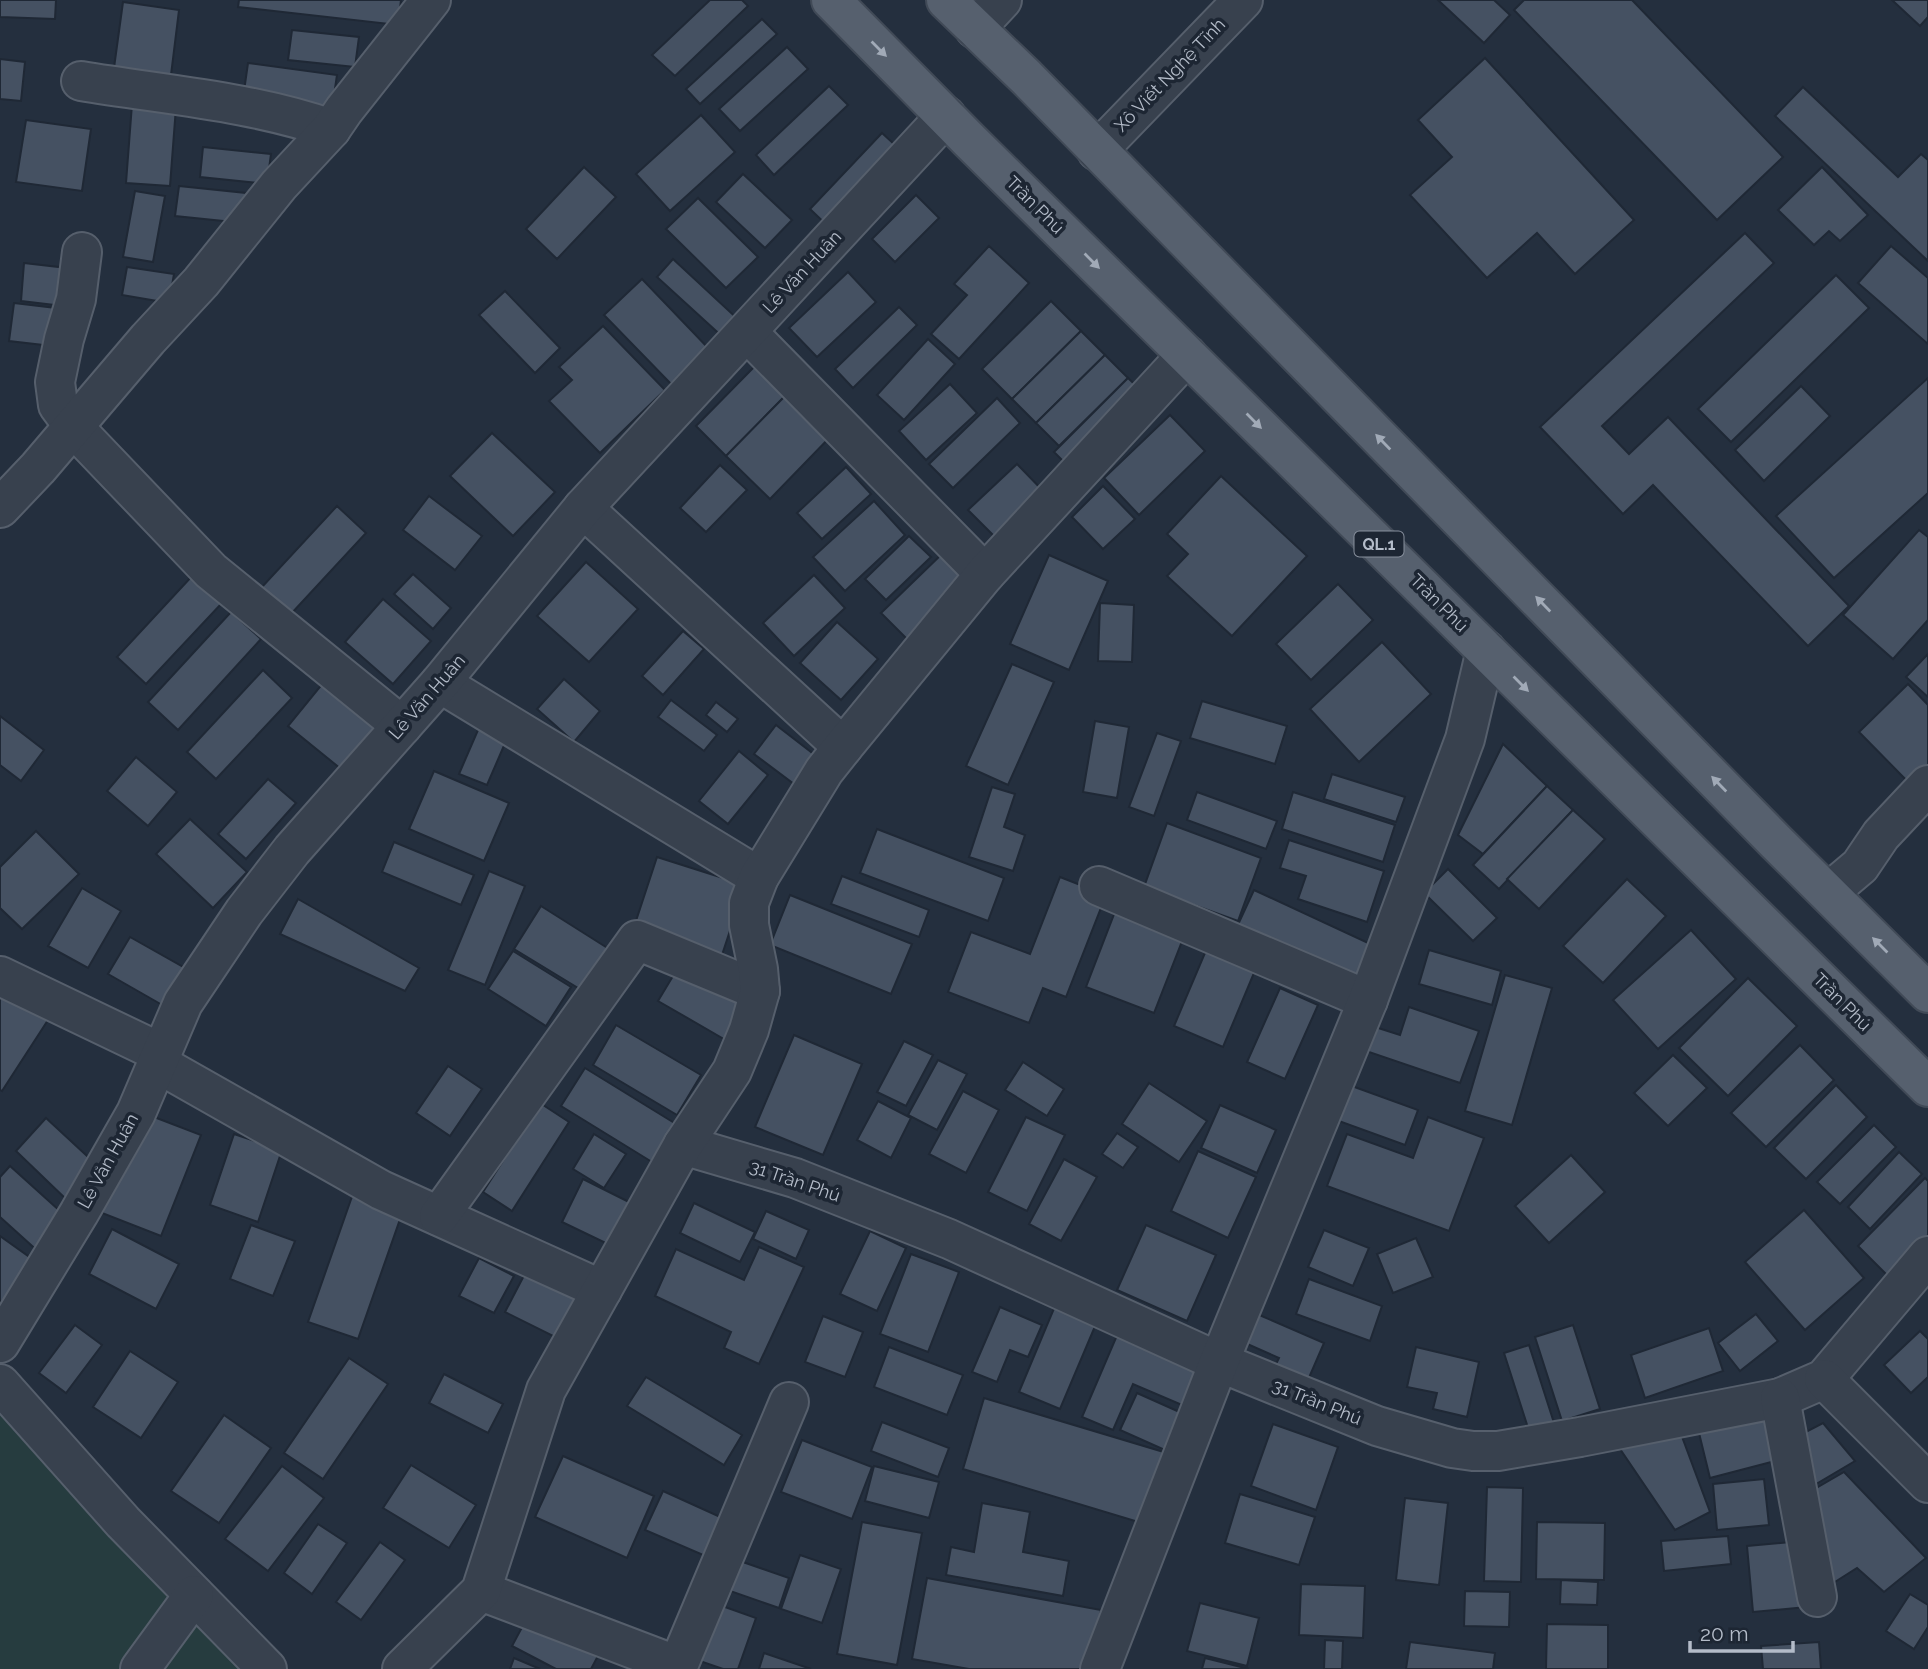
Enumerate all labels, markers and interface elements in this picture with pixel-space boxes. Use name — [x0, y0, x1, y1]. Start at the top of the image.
street label: Xô Viết Nghệ Tĩnh — [1110, 14, 1229, 136]
one-way arrow — [870, 40, 887, 56]
street label: Trần Phú — [1002, 171, 1069, 238]
street label: Lê Văn Huân — [758, 226, 845, 317]
one-way arrow — [1083, 253, 1100, 269]
one-way arrow — [1246, 413, 1262, 429]
one-way arrow — [1375, 433, 1392, 450]
road number: QL.1 — [1354, 531, 1404, 556]
street label: Trần Phú — [1406, 569, 1473, 636]
one-way arrow — [1535, 596, 1551, 613]
street label: Lê Văn Huân — [384, 650, 469, 743]
one-way arrow — [1512, 676, 1529, 693]
one-way arrow — [1711, 775, 1728, 792]
one-way arrow — [1872, 937, 1888, 954]
street label: Trần Phú — [1809, 968, 1876, 1035]
street label: Lê Văn Huân — [73, 1110, 142, 1212]
street label: 31 Trần Phú — [747, 1155, 843, 1206]
street label: 31 Trần Phú — [1270, 1374, 1365, 1429]
scale bar — [1690, 1610, 1793, 1654]
text: 20 m — [1700, 1621, 1748, 1646]

